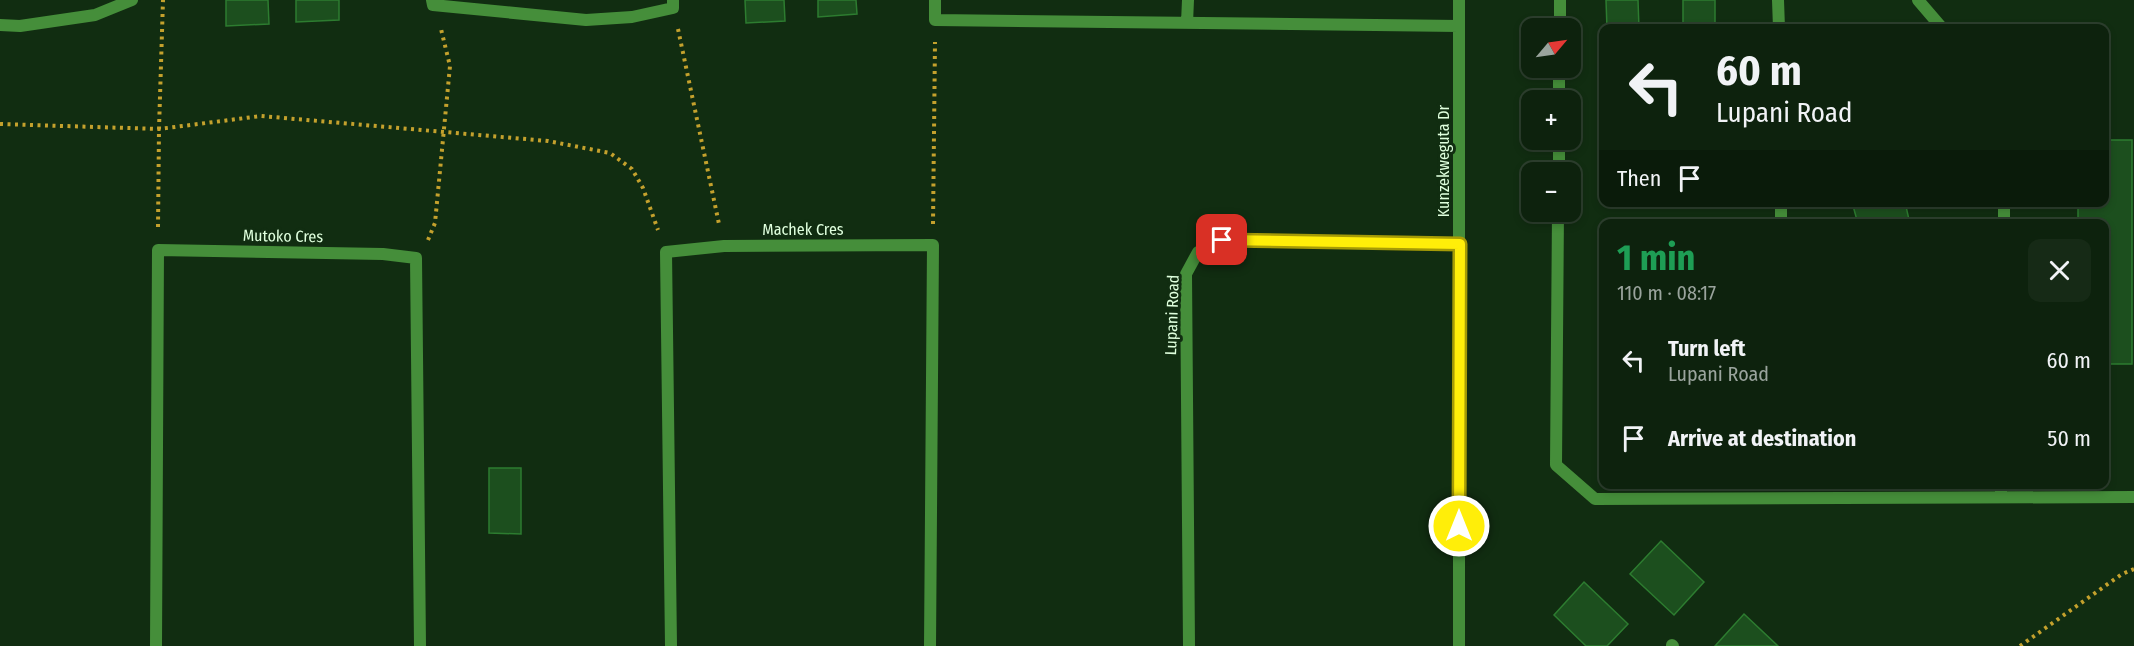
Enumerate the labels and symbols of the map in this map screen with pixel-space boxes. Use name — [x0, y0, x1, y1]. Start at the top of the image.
north arrow — [1521, 18, 1581, 78]
street label: Kunzekweguta Dr — [1434, 104, 1453, 217]
pin — [1196, 214, 1247, 265]
street label: Machek Cres — [762, 220, 844, 239]
street label: Mutoko Cres — [243, 226, 324, 246]
street label: Lupani Road — [1161, 274, 1183, 356]
position arrow — [1427, 494, 1491, 558]

